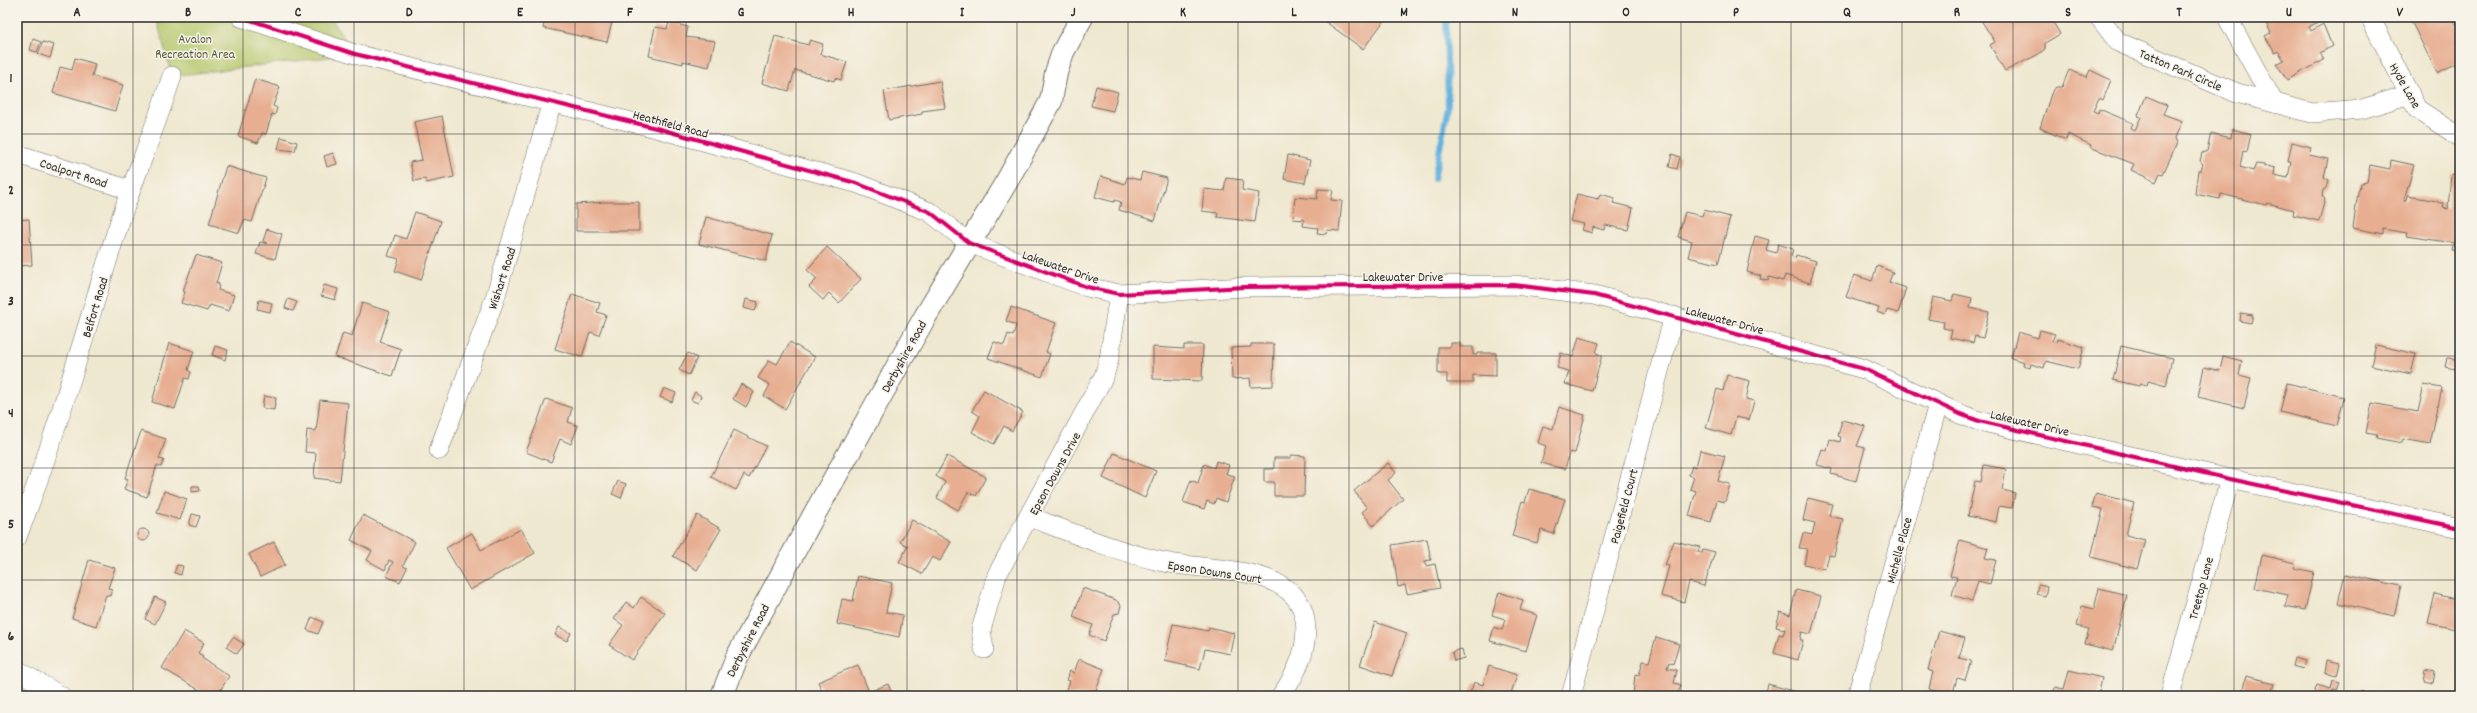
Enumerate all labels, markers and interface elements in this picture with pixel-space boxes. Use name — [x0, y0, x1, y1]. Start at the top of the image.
text: A — [73, 4, 81, 23]
text: B — [185, 4, 191, 23]
text: C — [295, 4, 302, 23]
text: D — [406, 4, 413, 23]
text: E — [517, 4, 524, 23]
text: F — [627, 4, 633, 23]
text: G — [738, 4, 745, 23]
text: H — [848, 4, 855, 23]
text: I — [960, 4, 965, 23]
text: J — [1071, 4, 1076, 23]
text: K — [1180, 4, 1186, 23]
text: L — [1291, 4, 1297, 23]
text: M — [1400, 4, 1408, 23]
text: N — [1512, 4, 1518, 23]
text: O — [1622, 4, 1630, 23]
text: P — [1733, 4, 1739, 23]
text: Q — [1843, 4, 1851, 23]
text: R — [1954, 4, 1960, 23]
text: S — [2065, 4, 2071, 23]
text: T — [2176, 4, 2182, 23]
text: U — [2286, 4, 2292, 23]
text: V — [2397, 4, 2404, 23]
park label: Avalon Recreation Area — [155, 31, 236, 65]
street label: Tatton Park Circle — [2136, 45, 2225, 97]
street label: Hyde Lane — [2383, 60, 2425, 113]
text: 1 — [10, 70, 13, 89]
street label: Heathfield Road — [630, 106, 710, 145]
street label: Coalport Road — [37, 155, 109, 194]
text: 2 — [8, 182, 14, 201]
street label: Wishart Road — [484, 245, 522, 312]
street label: Lakewater Drive — [1019, 246, 1102, 291]
street label: Lakewater Drive — [1363, 269, 1443, 288]
street label: Belfort Road — [78, 275, 115, 340]
text: 3 — [8, 293, 14, 312]
street label: Lakewater Drive — [1683, 302, 1766, 341]
street label: Derbyshire Road — [878, 318, 933, 397]
text: 4 — [8, 405, 14, 424]
street label: Lakewater Drive — [1988, 406, 2071, 443]
street label: Epson Downs Drive — [1025, 429, 1087, 519]
street label: Paigefield Court — [1606, 467, 1645, 546]
street label: Michelle Place — [1882, 515, 1918, 586]
text: 5 — [8, 516, 14, 535]
street label: Treetop Lane — [2185, 555, 2220, 622]
street label: Epson Downs Court — [1166, 557, 1263, 590]
street label: Derbyshire Road — [723, 601, 776, 681]
text: 6 — [8, 628, 15, 647]

